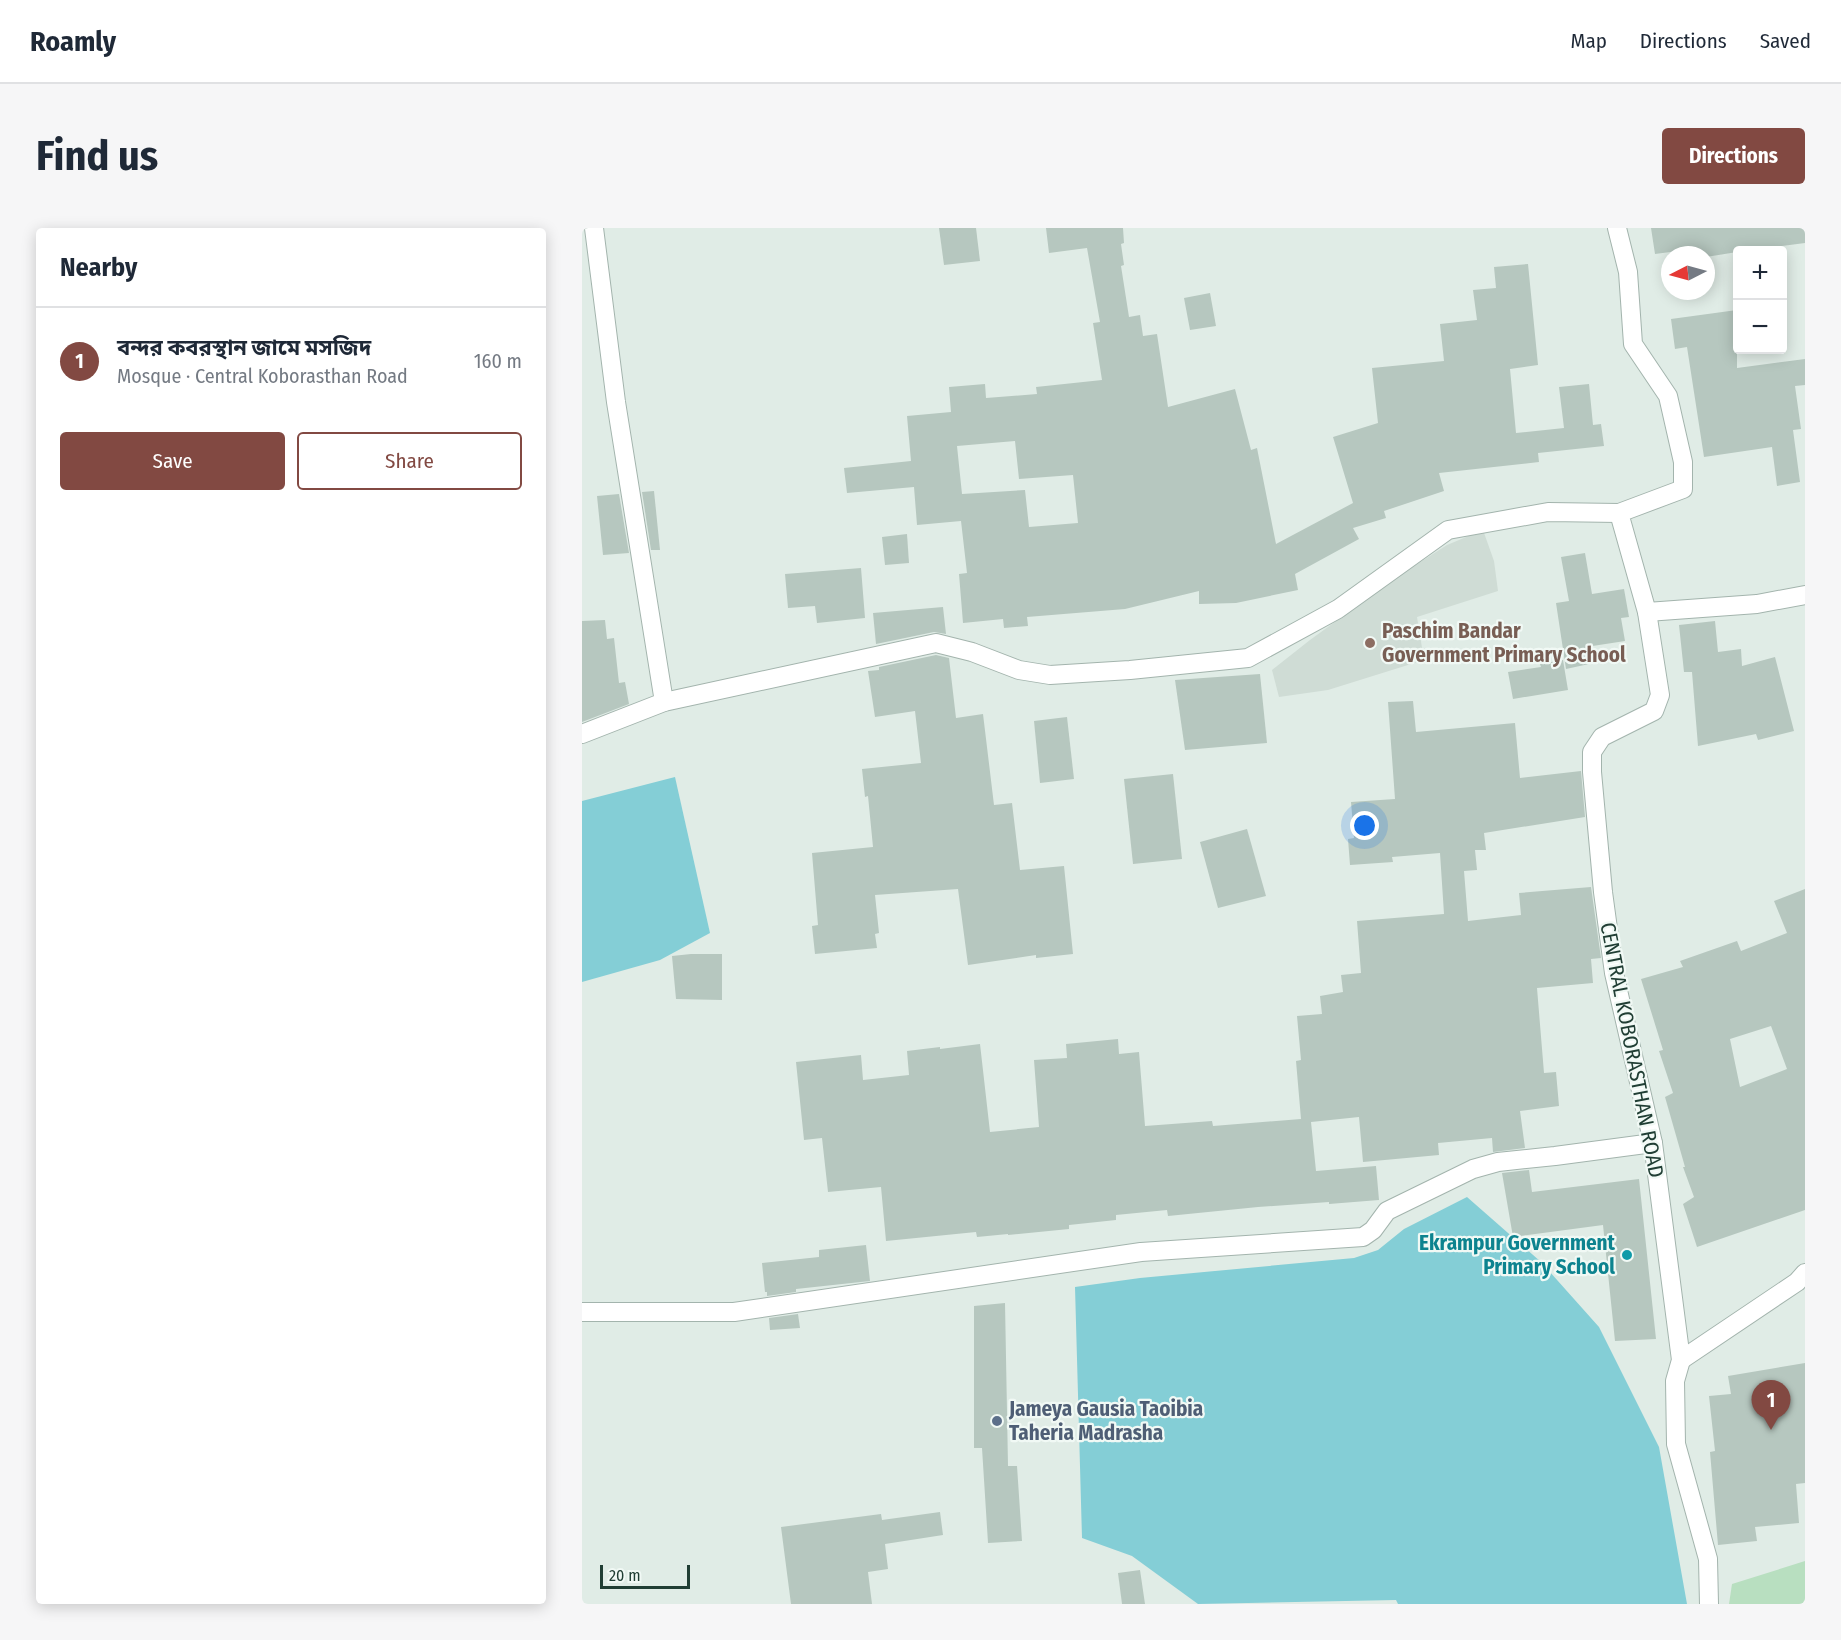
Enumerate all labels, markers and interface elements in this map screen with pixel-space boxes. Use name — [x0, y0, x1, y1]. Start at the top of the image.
text: Roamly — [30, 25, 116, 58]
text: Map — [1570, 28, 1607, 54]
text: Directions — [1640, 28, 1727, 54]
text: Saved — [1760, 28, 1811, 54]
button: Directions — [1662, 128, 1805, 184]
text: Find us — [36, 131, 158, 181]
north arrow — [1661, 246, 1715, 300]
map controls — [1733, 246, 1787, 354]
button: + — [1733, 246, 1787, 300]
text: Nearby — [60, 252, 137, 283]
button: − — [1733, 300, 1787, 354]
text: বন্দর কবরস্থান জামে মসজিদ — [117, 334, 371, 361]
text: 1 — [75, 349, 84, 373]
text: 160 m — [474, 349, 522, 373]
text: Mosque · Central Koborasthan Road — [117, 364, 408, 388]
button: Save — [60, 432, 285, 490]
button: Share — [297, 432, 522, 490]
place label: Paschim Bandar Government Primary School — [1382, 618, 1626, 668]
marker: Paschim Bandar Government Primary School — [1363, 636, 1377, 650]
your location — [1350, 811, 1379, 840]
street label: CENTRAL KOBORASTHAN ROAD — [1594, 920, 1670, 1180]
place label: Ekrampur Government Primary School — [1419, 1230, 1616, 1280]
marker: Ekrampur Government Primary School — [1620, 1248, 1634, 1262]
pin: 1 — [1752, 1380, 1790, 1430]
place label: Jameya Gausia Taoibia Taheria Madrasha — [1008, 1396, 1203, 1446]
marker: Jameya Gausia Taoibia Taheria Madrasha — [990, 1414, 1004, 1428]
scale bar — [600, 1562, 690, 1590]
text: 20 m — [609, 1566, 640, 1585]

